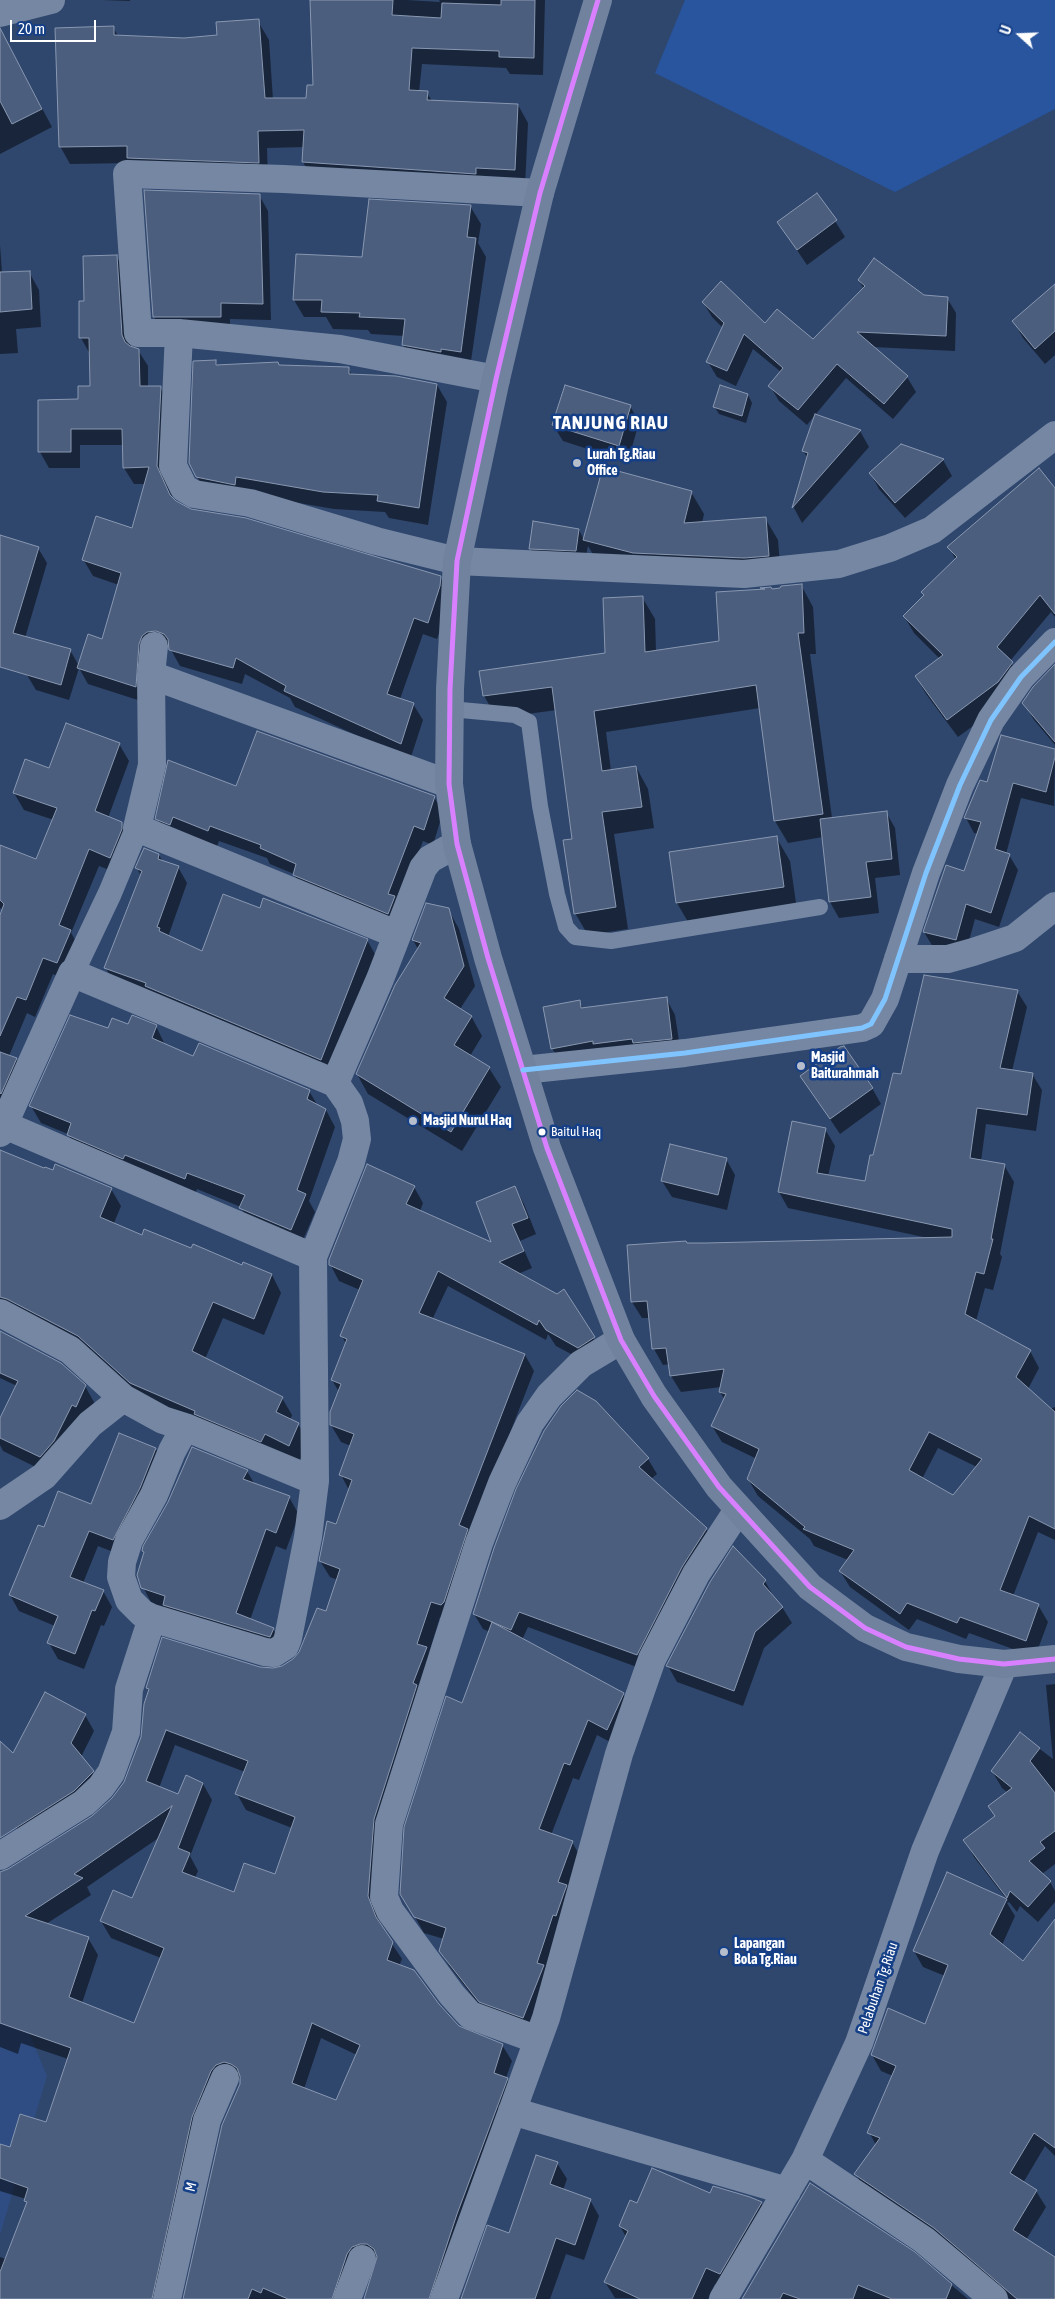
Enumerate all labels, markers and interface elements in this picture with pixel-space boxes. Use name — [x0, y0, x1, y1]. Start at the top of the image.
scale bar — [12, 10, 99, 42]
north arrow — [995, 10, 1045, 60]
text: 20 m — [18, 20, 45, 37]
text: U — [997, 23, 1015, 36]
district label: TANJUNG RIAU — [551, 412, 671, 434]
place label: Lurah Tg.Riau Office — [587, 447, 656, 480]
marker: Lurah Tg.Riau Office — [571, 457, 583, 469]
place label: Masjid Baiturahmah — [811, 1050, 879, 1082]
marker: Masjid Baiturahmah — [795, 1060, 807, 1072]
place label: Masjid Nurul Haq — [423, 1113, 512, 1129]
marker: Masjid Nurul Haq — [407, 1115, 419, 1127]
place label: Baitul Haq — [551, 1124, 601, 1140]
marker: Baitul Haq — [537, 1127, 547, 1137]
place label: Lapangan Bola Tg.Riau — [734, 1936, 797, 1968]
street label: Pelabuhan Tg.Riau — [854, 1940, 902, 2036]
marker: Lapangan Bola Tg.Riau — [718, 1946, 730, 1958]
street label: M — [182, 2180, 200, 2194]

